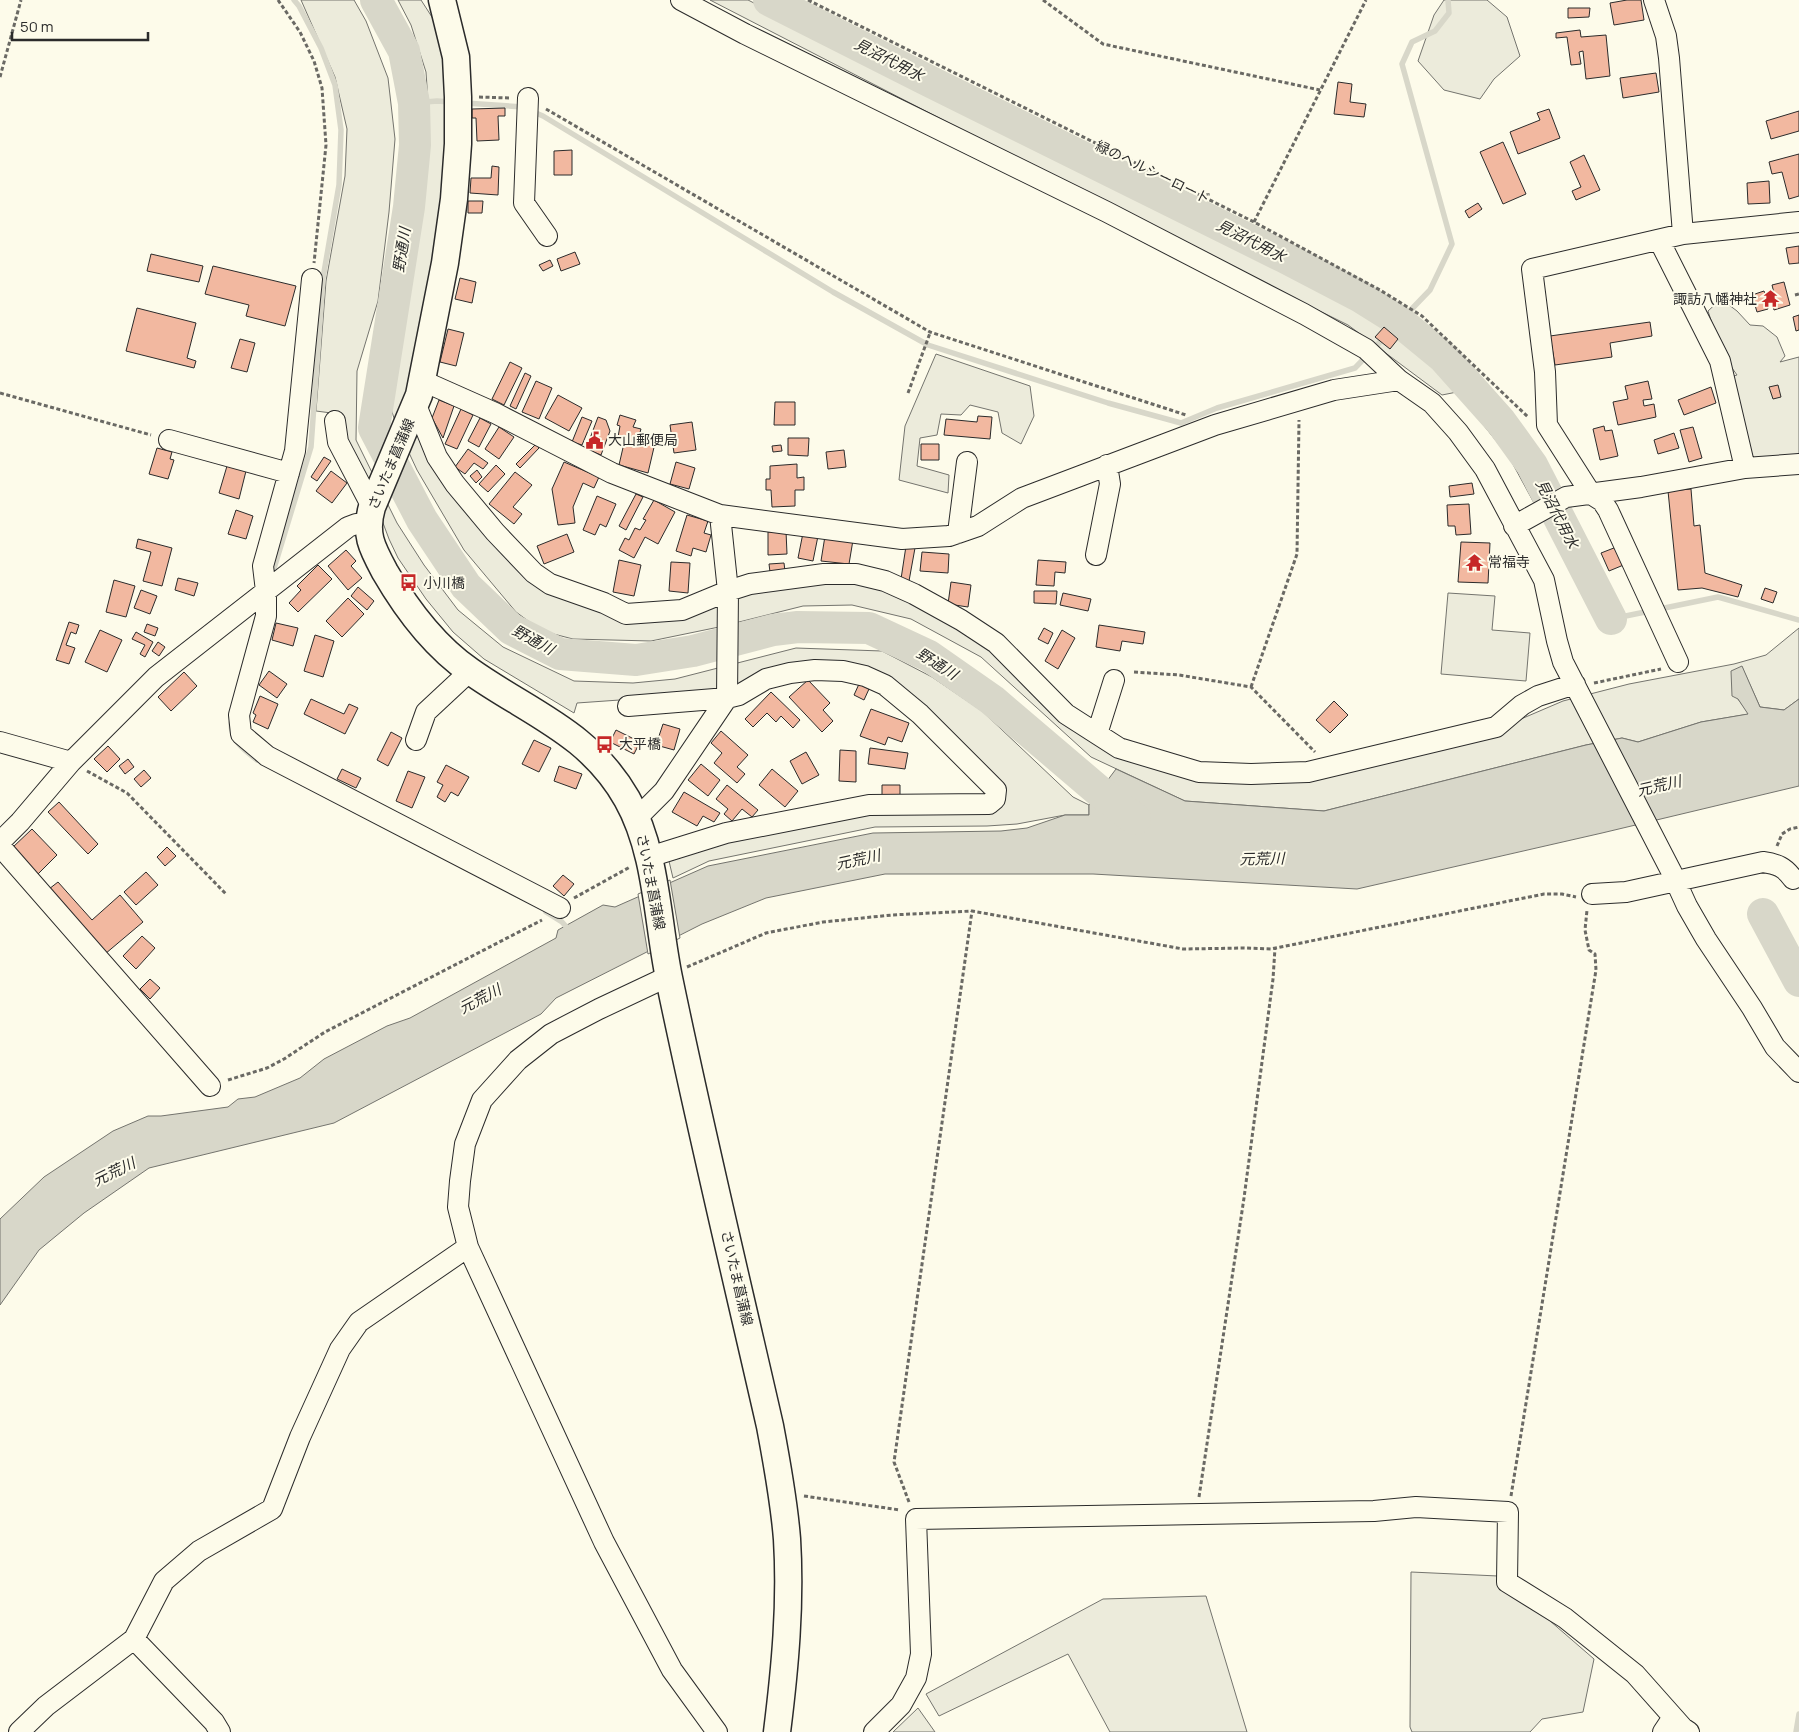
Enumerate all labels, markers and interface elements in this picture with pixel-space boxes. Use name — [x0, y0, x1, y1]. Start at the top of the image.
scale bar — [12, 10, 149, 42]
text: 50 m — [20, 16, 54, 37]
water label: 見沼代用水 — [851, 33, 929, 87]
street label: 緑のヘルシーロード — [1092, 135, 1214, 208]
water label: 見沼代用水 — [1213, 214, 1291, 268]
water label: 野通川 — [388, 224, 416, 274]
place label: 諏訪八幡神社 — [1673, 289, 1757, 308]
temple icon: 諏訪八幡神社 — [1761, 289, 1781, 309]
street label: さいたま菖蒲線 — [363, 415, 418, 512]
public building icon: 大山郵便局 — [584, 430, 604, 450]
place label: 大山郵便局 — [608, 430, 678, 449]
water label: 見沼代用水 — [1531, 476, 1585, 554]
temple icon: 常福寺 — [1464, 552, 1484, 572]
place label: 常福寺 — [1488, 552, 1530, 571]
bus stop icon: 小川橋 — [399, 573, 419, 593]
place label: 小川橋 — [423, 573, 465, 592]
water label: 野通川 — [508, 619, 560, 661]
water label: 野通川 — [913, 643, 964, 685]
bus stop icon: 大平橋 — [595, 734, 615, 754]
place label: 大平橋 — [619, 734, 661, 753]
water label: 元荒川 — [1635, 770, 1685, 801]
street label: さいたま菖蒲線 — [633, 832, 670, 932]
water label: 元荒川 — [834, 844, 884, 874]
water label: 元荒川 — [1239, 848, 1287, 869]
water label: 元荒川 — [455, 978, 506, 1018]
water label: 元荒川 — [89, 1151, 140, 1191]
street label: さいたま菖蒲線 — [717, 1228, 758, 1328]

